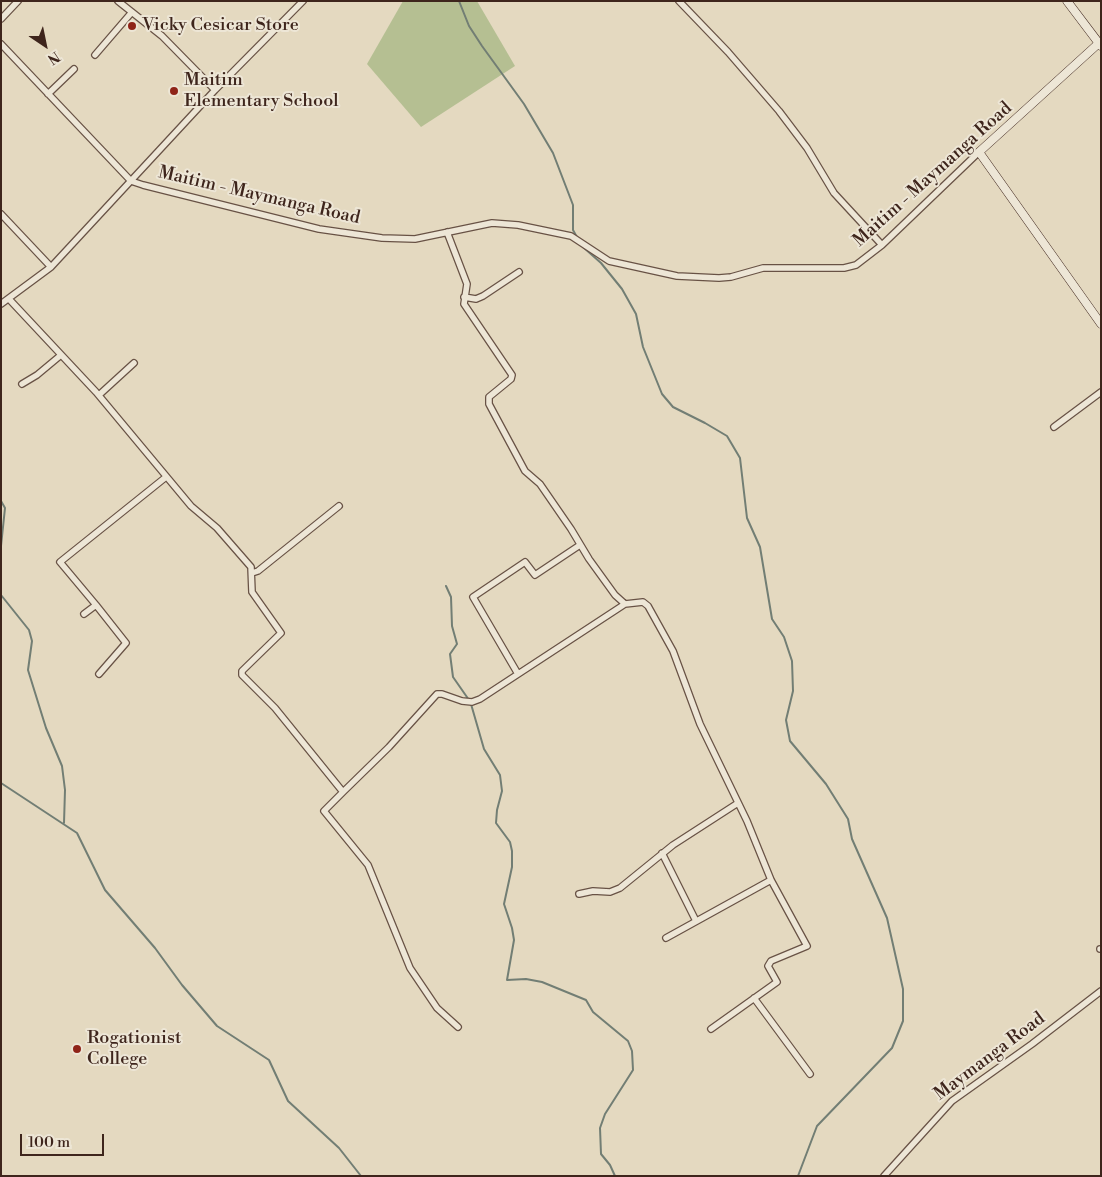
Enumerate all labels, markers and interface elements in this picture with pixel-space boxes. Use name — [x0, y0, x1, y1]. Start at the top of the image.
place label: Vicky Cesicar Store — [142, 15, 299, 37]
north arrow — [20, 20, 70, 70]
marker: Vicky Cesicar Store — [126, 20, 138, 32]
text: N — [44, 47, 63, 68]
place label: Maitim Elementary School — [184, 70, 339, 112]
marker: Maitim Elementary School — [168, 85, 180, 97]
street label: Maitim - Maymanga Road — [849, 98, 1017, 252]
street label: Maitim - Maymanga Road — [156, 162, 362, 230]
street label: Maymanga Road — [930, 1008, 1050, 1106]
place label: Rogationist College — [87, 1028, 181, 1070]
marker: Rogationist College — [71, 1043, 83, 1055]
scale bar — [22, 1124, 106, 1156]
text: 100 m — [28, 1133, 70, 1152]

